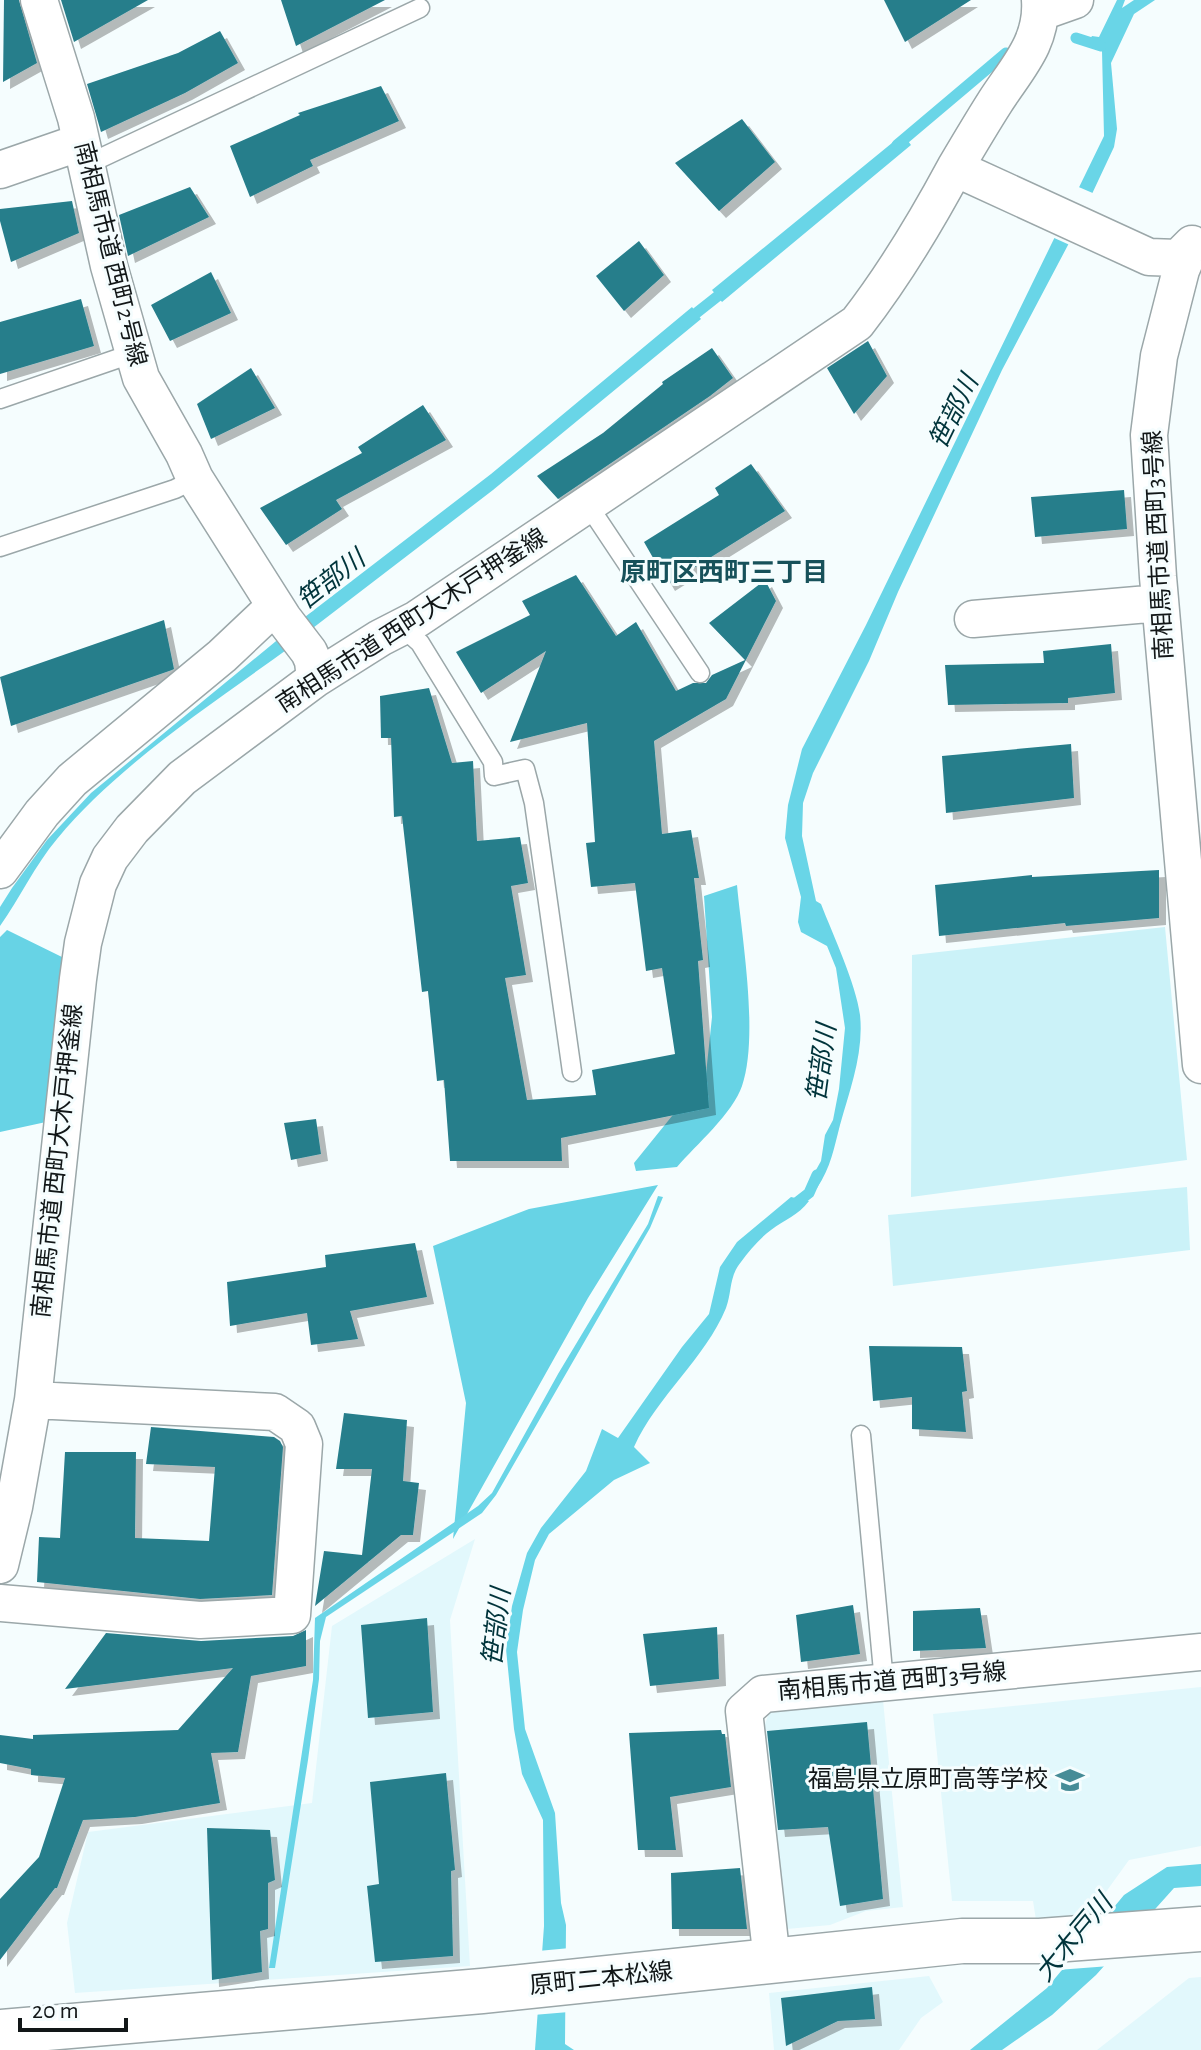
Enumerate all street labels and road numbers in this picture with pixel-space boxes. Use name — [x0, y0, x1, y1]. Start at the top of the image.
street label: 南相馬市道 西町2号線 — [70, 139, 152, 369]
street label: 南相馬市道 西町3号線 — [1139, 430, 1177, 661]
street label: 南相馬市道 西町大木戸押釜線 — [272, 523, 551, 717]
street label: 南相馬市道 西町大木戸押釜線 — [28, 1002, 86, 1319]
street label: 南相馬市道 西町3号線 — [776, 1658, 1008, 1704]
street label: 原町二本松線 — [528, 1958, 674, 1998]

